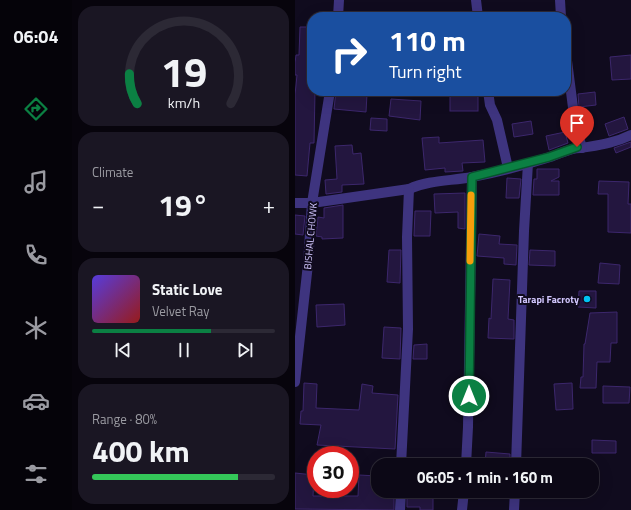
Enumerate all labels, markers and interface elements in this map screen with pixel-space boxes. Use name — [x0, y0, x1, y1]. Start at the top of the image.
text: 110 m — [389, 19, 466, 62]
text: 06:04 — [14, 23, 58, 50]
icon: right — [323, 28, 375, 80]
text: 19 — [160, 40, 207, 103]
text: Turn right — [389, 58, 462, 85]
text: km/h — [167, 92, 200, 114]
icon: directions — [22, 95, 50, 123]
pin — [560, 106, 594, 147]
icon: arrive — [566, 112, 588, 134]
text: Climate — [92, 162, 133, 182]
icon: music — [22, 168, 50, 196]
text: 19° — [158, 182, 209, 228]
text: − — [92, 188, 104, 222]
text: + — [263, 188, 275, 222]
street label: BISHAL CHOWK — [300, 202, 321, 270]
icon: phone — [22, 241, 50, 269]
text: Static Love — [152, 278, 223, 301]
place label: Tarapi Facroty — [518, 292, 579, 307]
marker: Tarapi Facroty — [582, 294, 592, 304]
text: Velvet Ray — [152, 301, 210, 321]
icon: climate — [22, 314, 50, 342]
icon: previous — [112, 339, 134, 361]
icon: pause — [173, 339, 195, 361]
icon: next — [234, 339, 256, 361]
position arrow — [448, 375, 490, 417]
icon: car — [22, 387, 50, 415]
text: Range · 80% — [92, 409, 157, 429]
text: 400 km — [92, 428, 190, 474]
speed limit sign: 30 — [307, 446, 359, 498]
icon: filters — [22, 460, 50, 488]
text: 06:05 · 1 min · 160 m — [417, 466, 553, 489]

